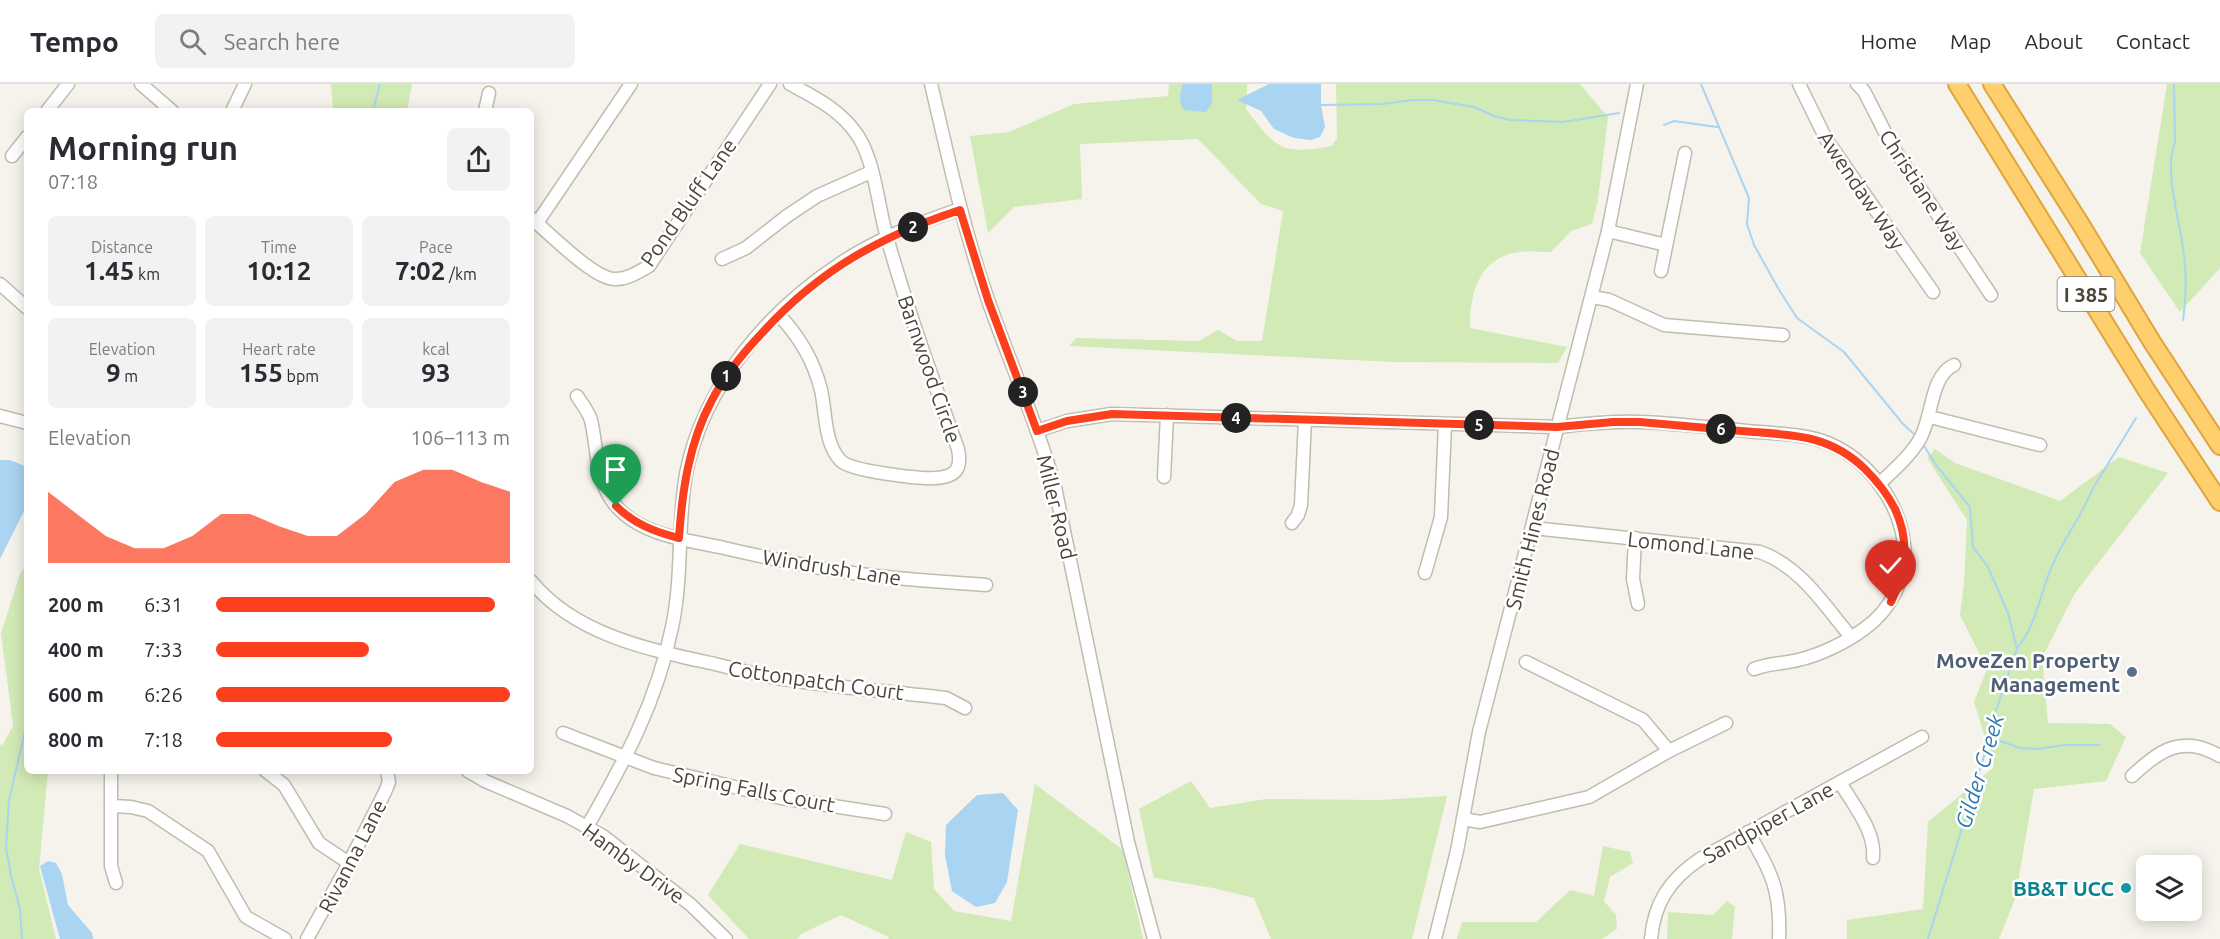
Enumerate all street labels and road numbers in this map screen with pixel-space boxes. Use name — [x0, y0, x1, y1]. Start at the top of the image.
street label: Christiane Way — [1875, 125, 1971, 255]
street label: Awendaw Way — [1814, 126, 1910, 254]
street label: Pond Bluff Lane — [635, 134, 741, 270]
road number: I 385 — [2058, 277, 2114, 311]
street label: Barnwood Circle — [893, 292, 967, 446]
street label: Smith Hines Road — [1500, 446, 1564, 612]
street label: Miller Road — [1032, 452, 1082, 562]
street label: Lomond Lane — [1626, 526, 1756, 564]
street label: Windrush Lane — [761, 544, 903, 590]
street label: Cottonpatch Court — [727, 656, 905, 704]
street label: Spring Falls Court — [671, 762, 837, 816]
street label: Sandpiper Lane — [1699, 776, 1837, 868]
street label: Rivanna Lane — [313, 795, 391, 917]
street label: Hamby Drive — [578, 818, 690, 908]

